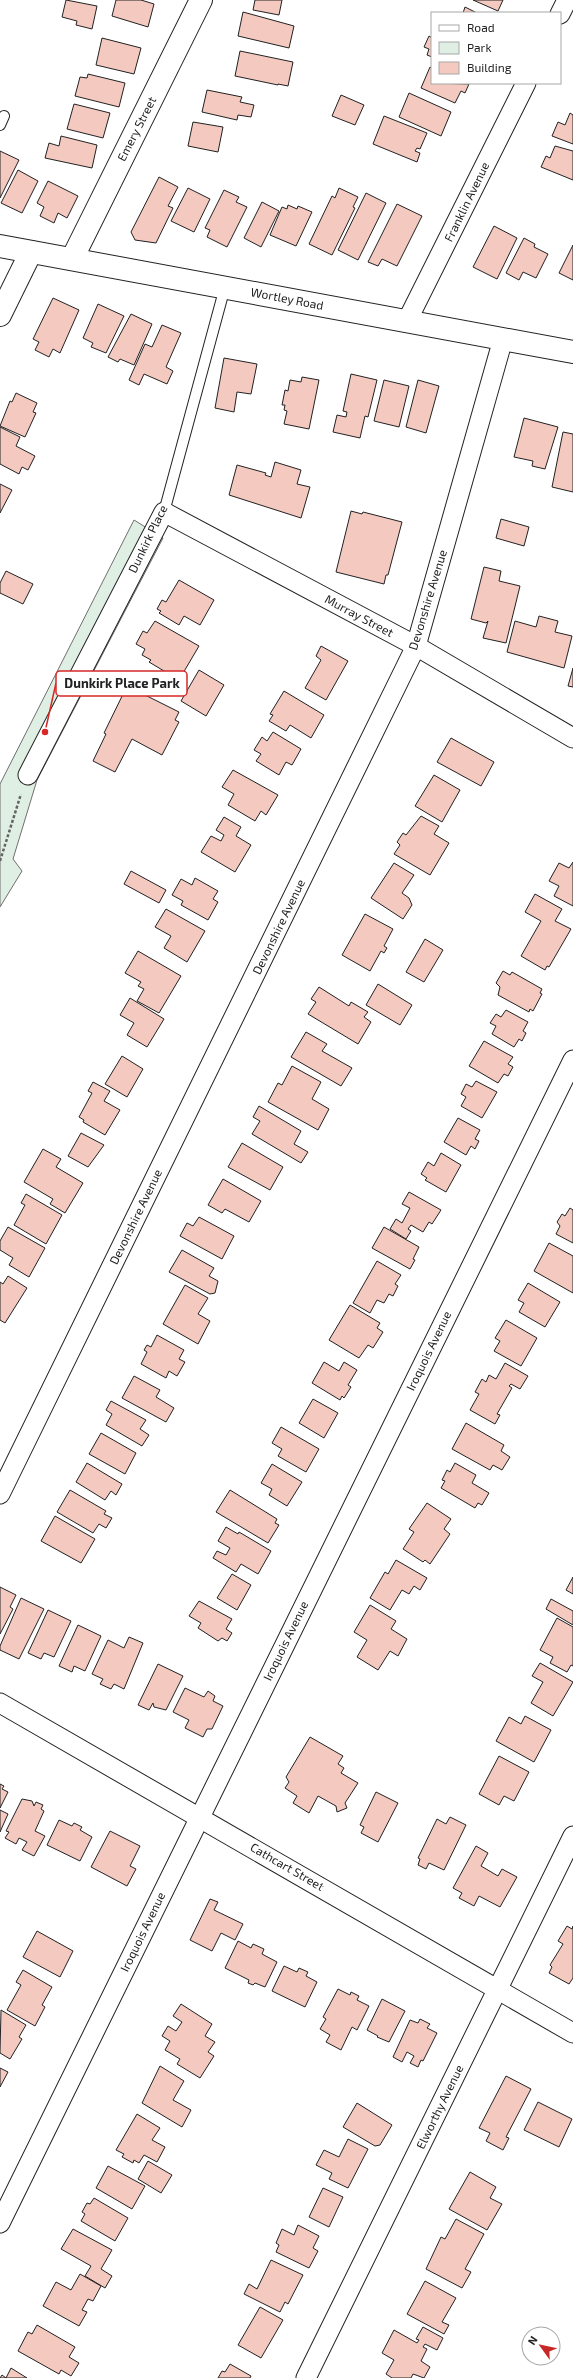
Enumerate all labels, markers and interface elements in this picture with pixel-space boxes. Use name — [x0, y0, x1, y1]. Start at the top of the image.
legend — [431, 12, 561, 84]
text: Road — [467, 20, 495, 34]
text: Park — [467, 40, 492, 54]
text: Building — [467, 60, 512, 74]
street label: Emery Street — [114, 94, 159, 163]
street label: Franklin Avenue — [441, 159, 491, 244]
street label: Wortley Road — [250, 284, 325, 312]
street label: Dunkirk Place — [125, 502, 170, 575]
street label: Devonshire Avenue — [405, 548, 449, 652]
street label: Murray Street — [323, 591, 397, 639]
callout: Dunkirk Place Park — [56, 671, 187, 696]
text: Dunkirk Place Park — [64, 675, 180, 691]
street label: Devonshire Avenue — [249, 877, 307, 976]
street label: Devonshire Avenue — [106, 1167, 164, 1266]
street label: Iroquois Avenue — [403, 1308, 453, 1393]
street label: Iroquois Avenue — [260, 1598, 310, 1683]
street label: Cathcart Street — [248, 1839, 327, 1893]
street label: Iroquois Avenue — [117, 1889, 167, 1974]
street label: Elworthy Avenue — [413, 2062, 466, 2151]
north arrow — [521, 2326, 561, 2366]
text: N — [525, 2333, 540, 2347]

